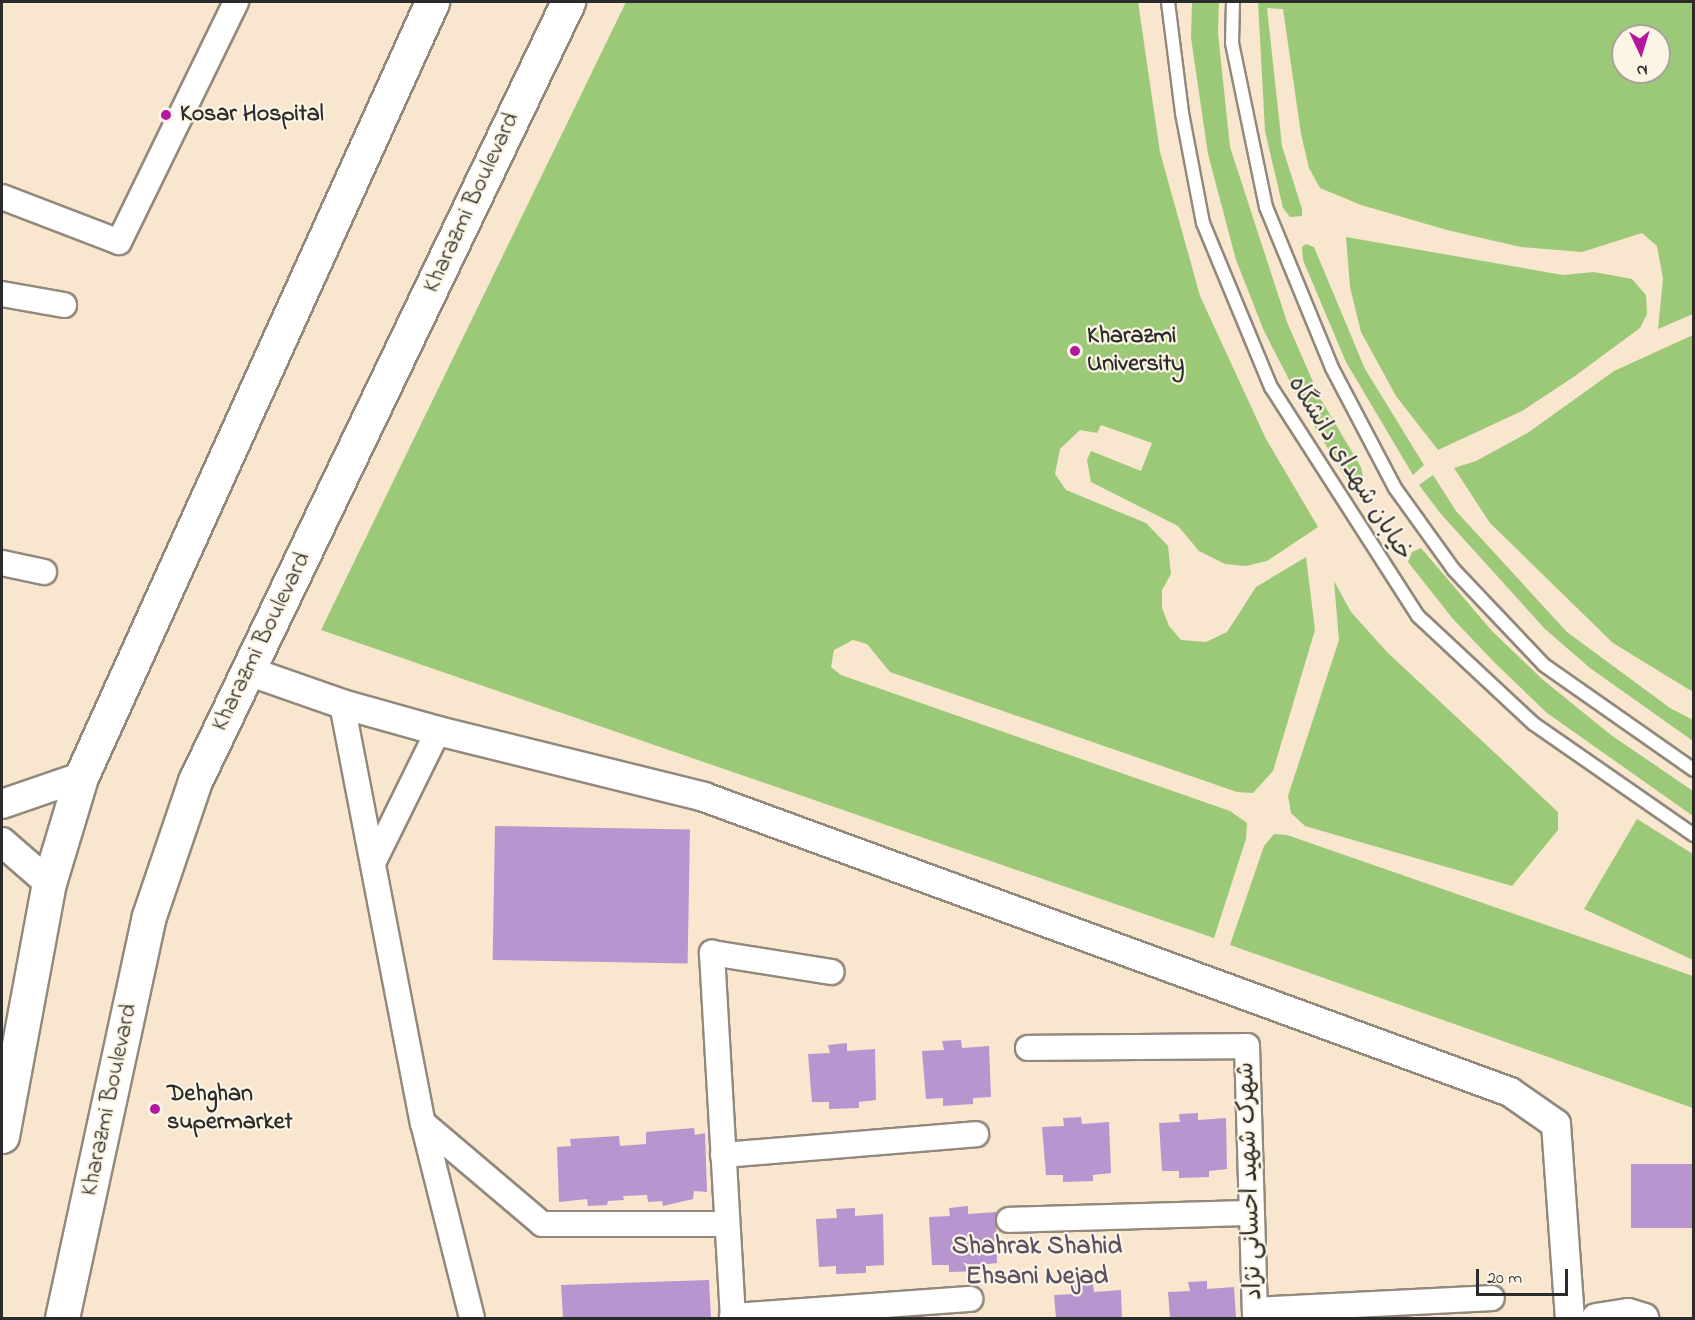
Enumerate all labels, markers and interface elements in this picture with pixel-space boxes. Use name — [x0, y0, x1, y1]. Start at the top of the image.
north arrow — [1611, 24, 1671, 84]
text: N — [1636, 58, 1648, 82]
place label: Kosar Hospital — [180, 101, 324, 129]
marker: Kosar Hospital — [157, 106, 175, 124]
street label: Kharazmi Boulevard — [418, 108, 526, 298]
place label: Kharazmi University — [1087, 323, 1184, 379]
marker: Kharazmi University — [1068, 344, 1082, 358]
street label: خیابان شهدای دانشگاه — [1281, 372, 1417, 566]
street label: Kharazmi Boulevard — [206, 548, 318, 736]
street label: Kharazmi Boulevard — [76, 1001, 144, 1199]
street label: شهرک شهید احسانی نژاد — [1232, 1062, 1270, 1300]
place label: Dehghan supermarket — [167, 1081, 292, 1137]
marker: Dehghan supermarket — [148, 1102, 162, 1116]
district label: Shahrak Shahid Ehsani Nejad — [952, 1232, 1122, 1294]
scale bar — [1479, 1257, 1570, 1295]
text: 20 m — [1487, 1266, 1522, 1292]

